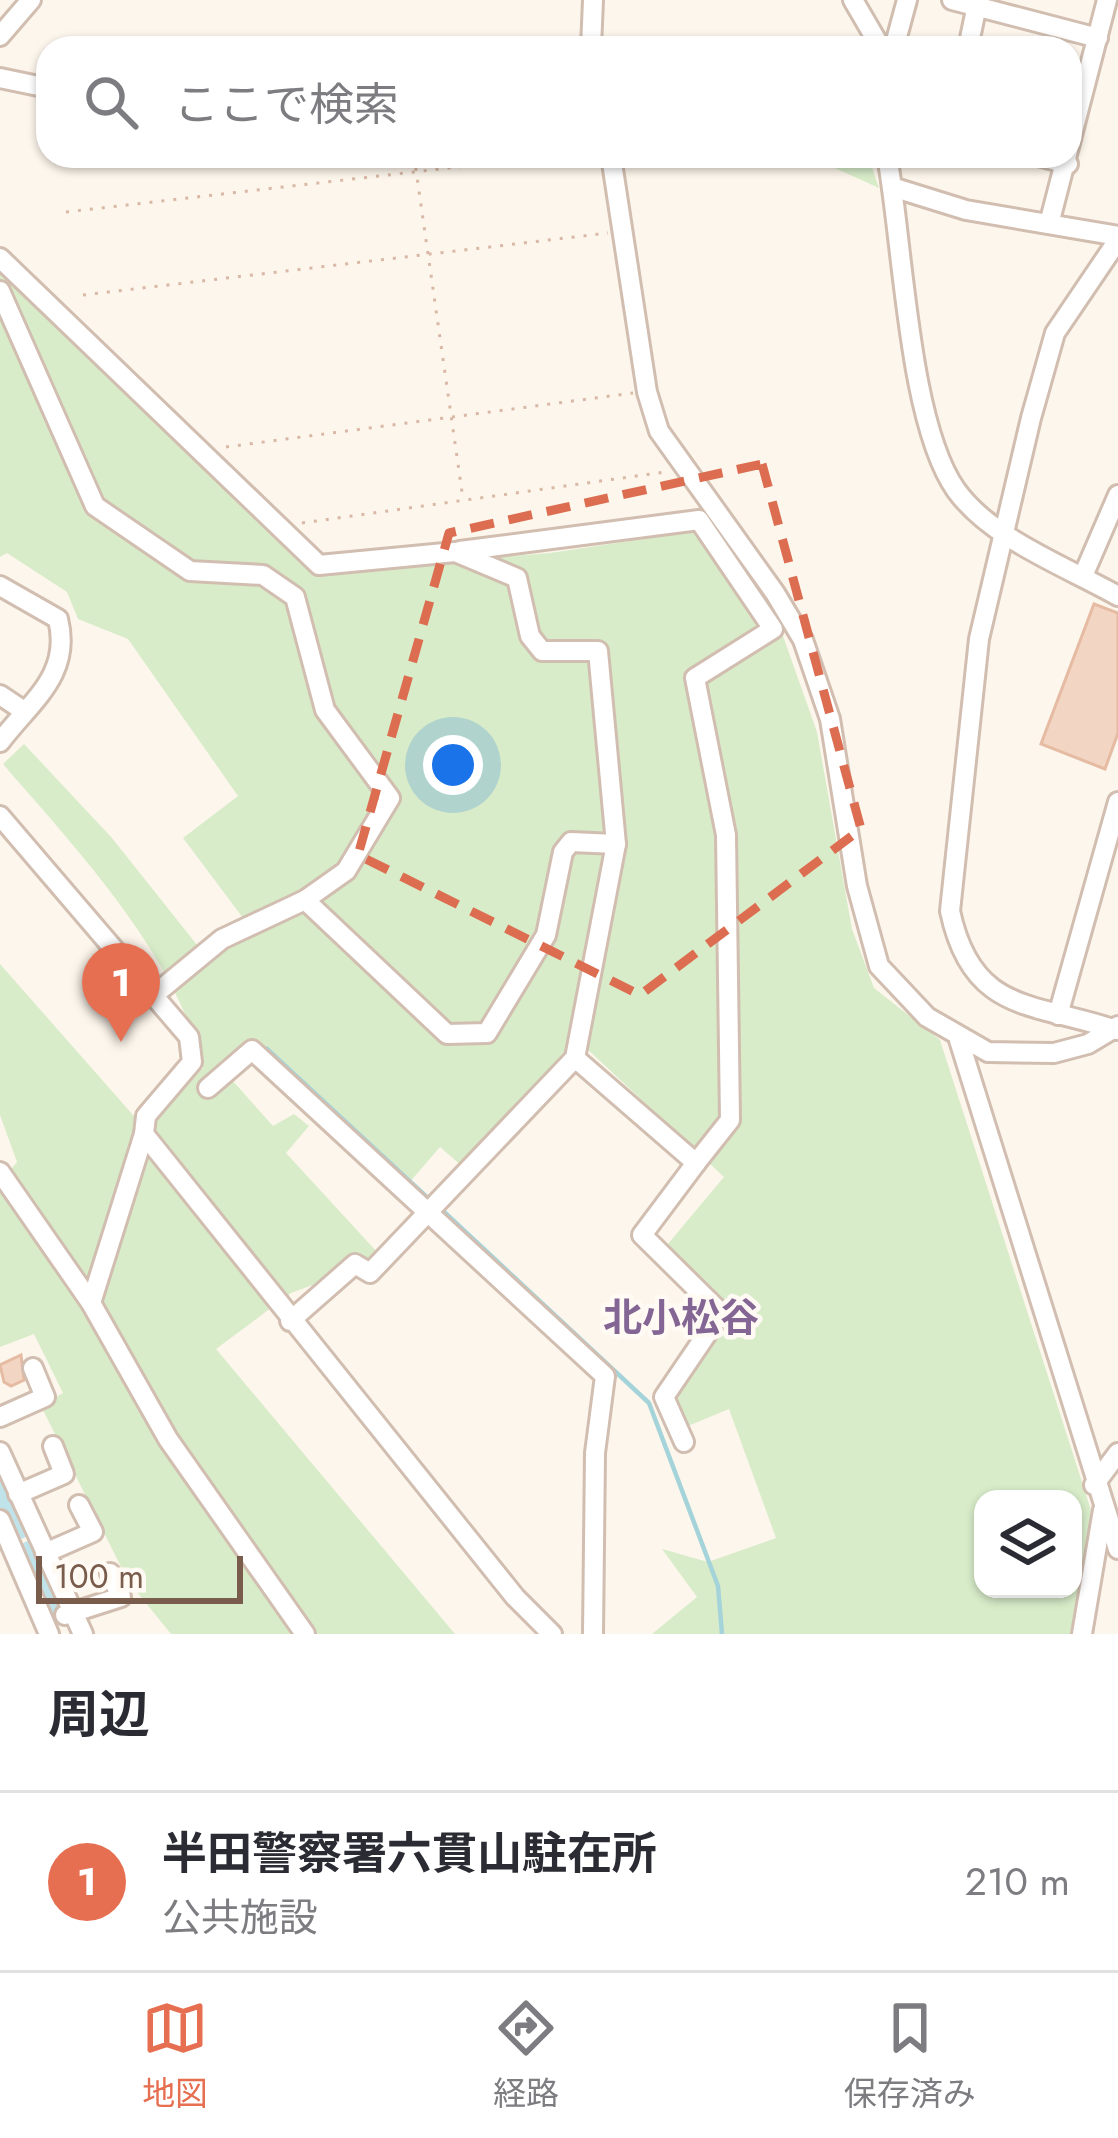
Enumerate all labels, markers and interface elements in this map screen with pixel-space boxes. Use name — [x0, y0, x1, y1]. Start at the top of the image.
search box — [36, 36, 1082, 168]
icon: search — [78, 69, 144, 135]
text: ここで検索 — [174, 72, 399, 137]
your location — [423, 735, 483, 795]
pin: 1 — [82, 943, 160, 1042]
district label: 北小松谷 — [603, 1289, 759, 1346]
map controls — [974, 1490, 1082, 1598]
button: layers — [974, 1490, 1082, 1598]
scale bar — [36, 1550, 243, 1603]
text: 100 m — [54, 1553, 144, 1600]
text: 周辺 — [48, 1677, 150, 1751]
text: 半田警察署六貫山駐在所 — [162, 1821, 657, 1886]
text: 1 — [77, 1853, 97, 1910]
text: 210 m — [965, 1853, 1070, 1910]
text: 公共施設 — [162, 1889, 318, 1946]
tab: 地図 — [142, 1995, 208, 2117]
tab: 経路 — [493, 1995, 559, 2117]
tab: 保存済み — [844, 1995, 976, 2117]

